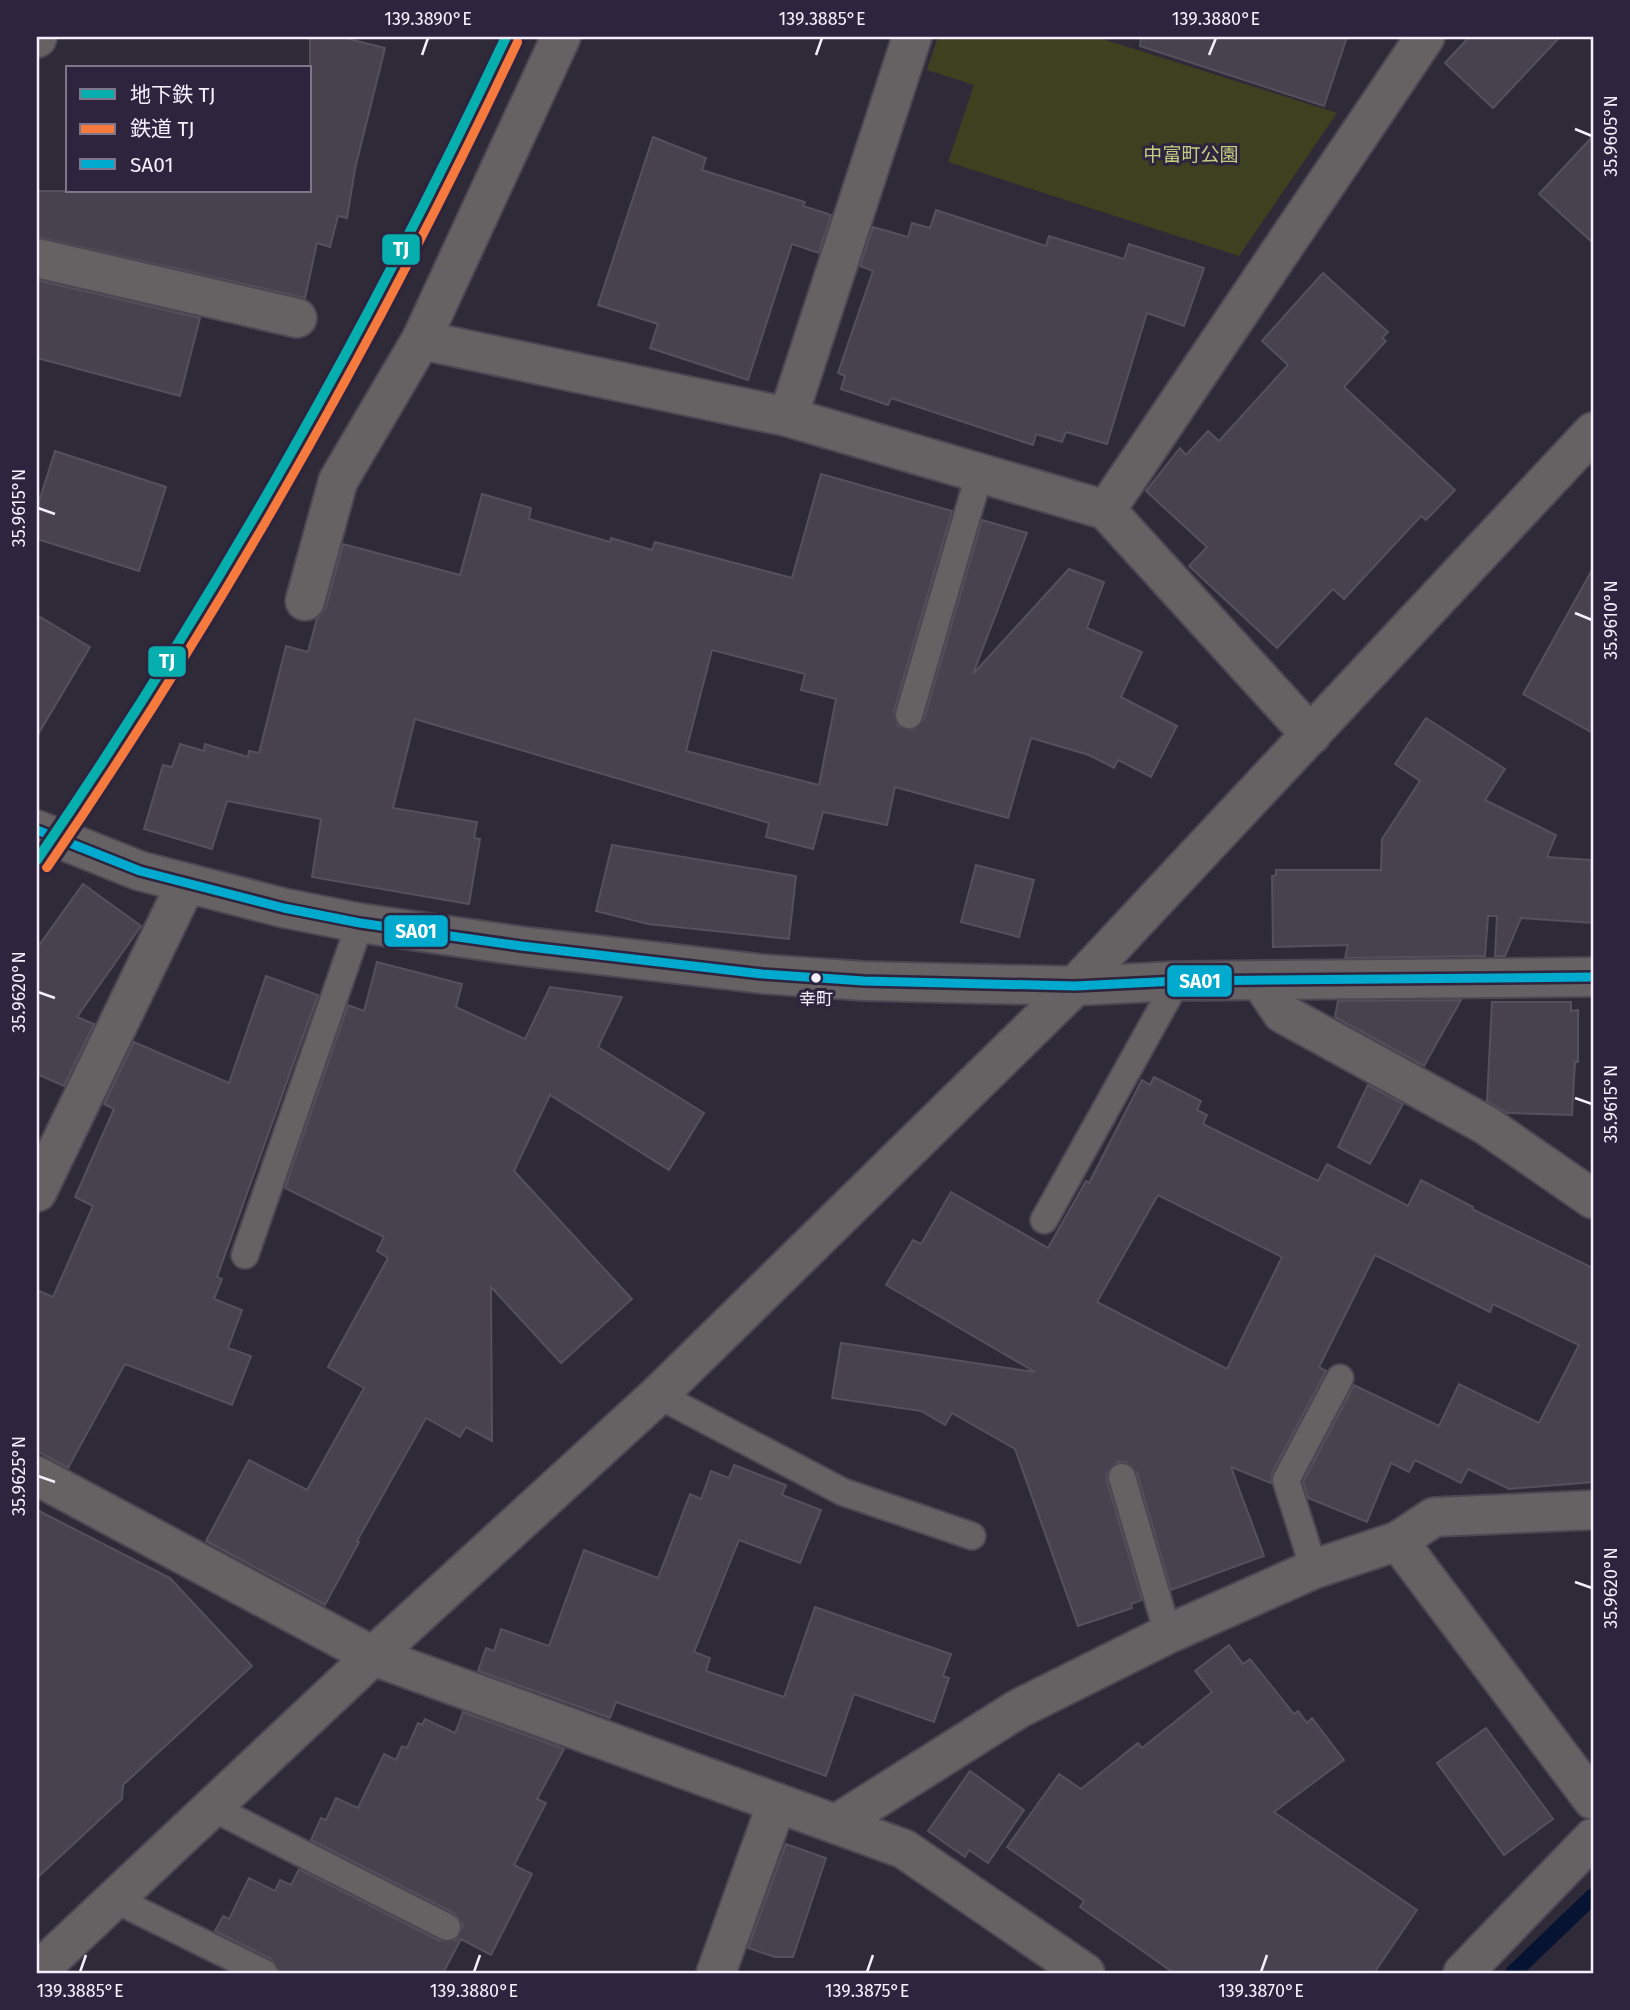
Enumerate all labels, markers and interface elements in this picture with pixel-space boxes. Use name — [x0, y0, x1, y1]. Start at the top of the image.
text: 139.3890°E — [384, 8, 472, 30]
text: 139.3885°E — [778, 8, 866, 30]
text: 139.3880°E — [1172, 8, 1260, 30]
legend — [66, 66, 312, 192]
text: 地下鉄 TJ — [130, 82, 216, 108]
text: 35.9605°N — [1600, 95, 1622, 177]
text: 鉄道 TJ — [130, 116, 195, 142]
park label: 中富町公園 — [1143, 143, 1239, 166]
text: SA01 — [130, 152, 174, 178]
line badge: TJ — [381, 233, 421, 266]
text: TJ — [393, 238, 409, 261]
text: 35.9615°N — [8, 469, 30, 547]
text: 35.9610°N — [1600, 580, 1622, 660]
line badge: TJ — [147, 645, 187, 678]
text: TJ — [159, 650, 175, 673]
line badge: SA01 — [383, 914, 449, 948]
text: SA01 — [395, 920, 437, 943]
text: 35.9620°N — [8, 951, 30, 1033]
line badge: SA01 — [1166, 964, 1233, 998]
text: SA01 — [1179, 970, 1221, 993]
marker: 幸町 — [809, 971, 823, 985]
place label: 幸町 — [799, 989, 833, 1010]
text: 35.9615°N — [1600, 1065, 1622, 1143]
text: 35.9625°N — [8, 1436, 30, 1516]
text: 35.9620°N — [1600, 1547, 1622, 1629]
text: 139.3885°E — [36, 1980, 124, 2002]
text: 139.3880°E — [430, 1980, 518, 2002]
text: 139.3875°E — [825, 1980, 909, 2002]
text: 139.3870°E — [1218, 1980, 1304, 2002]

